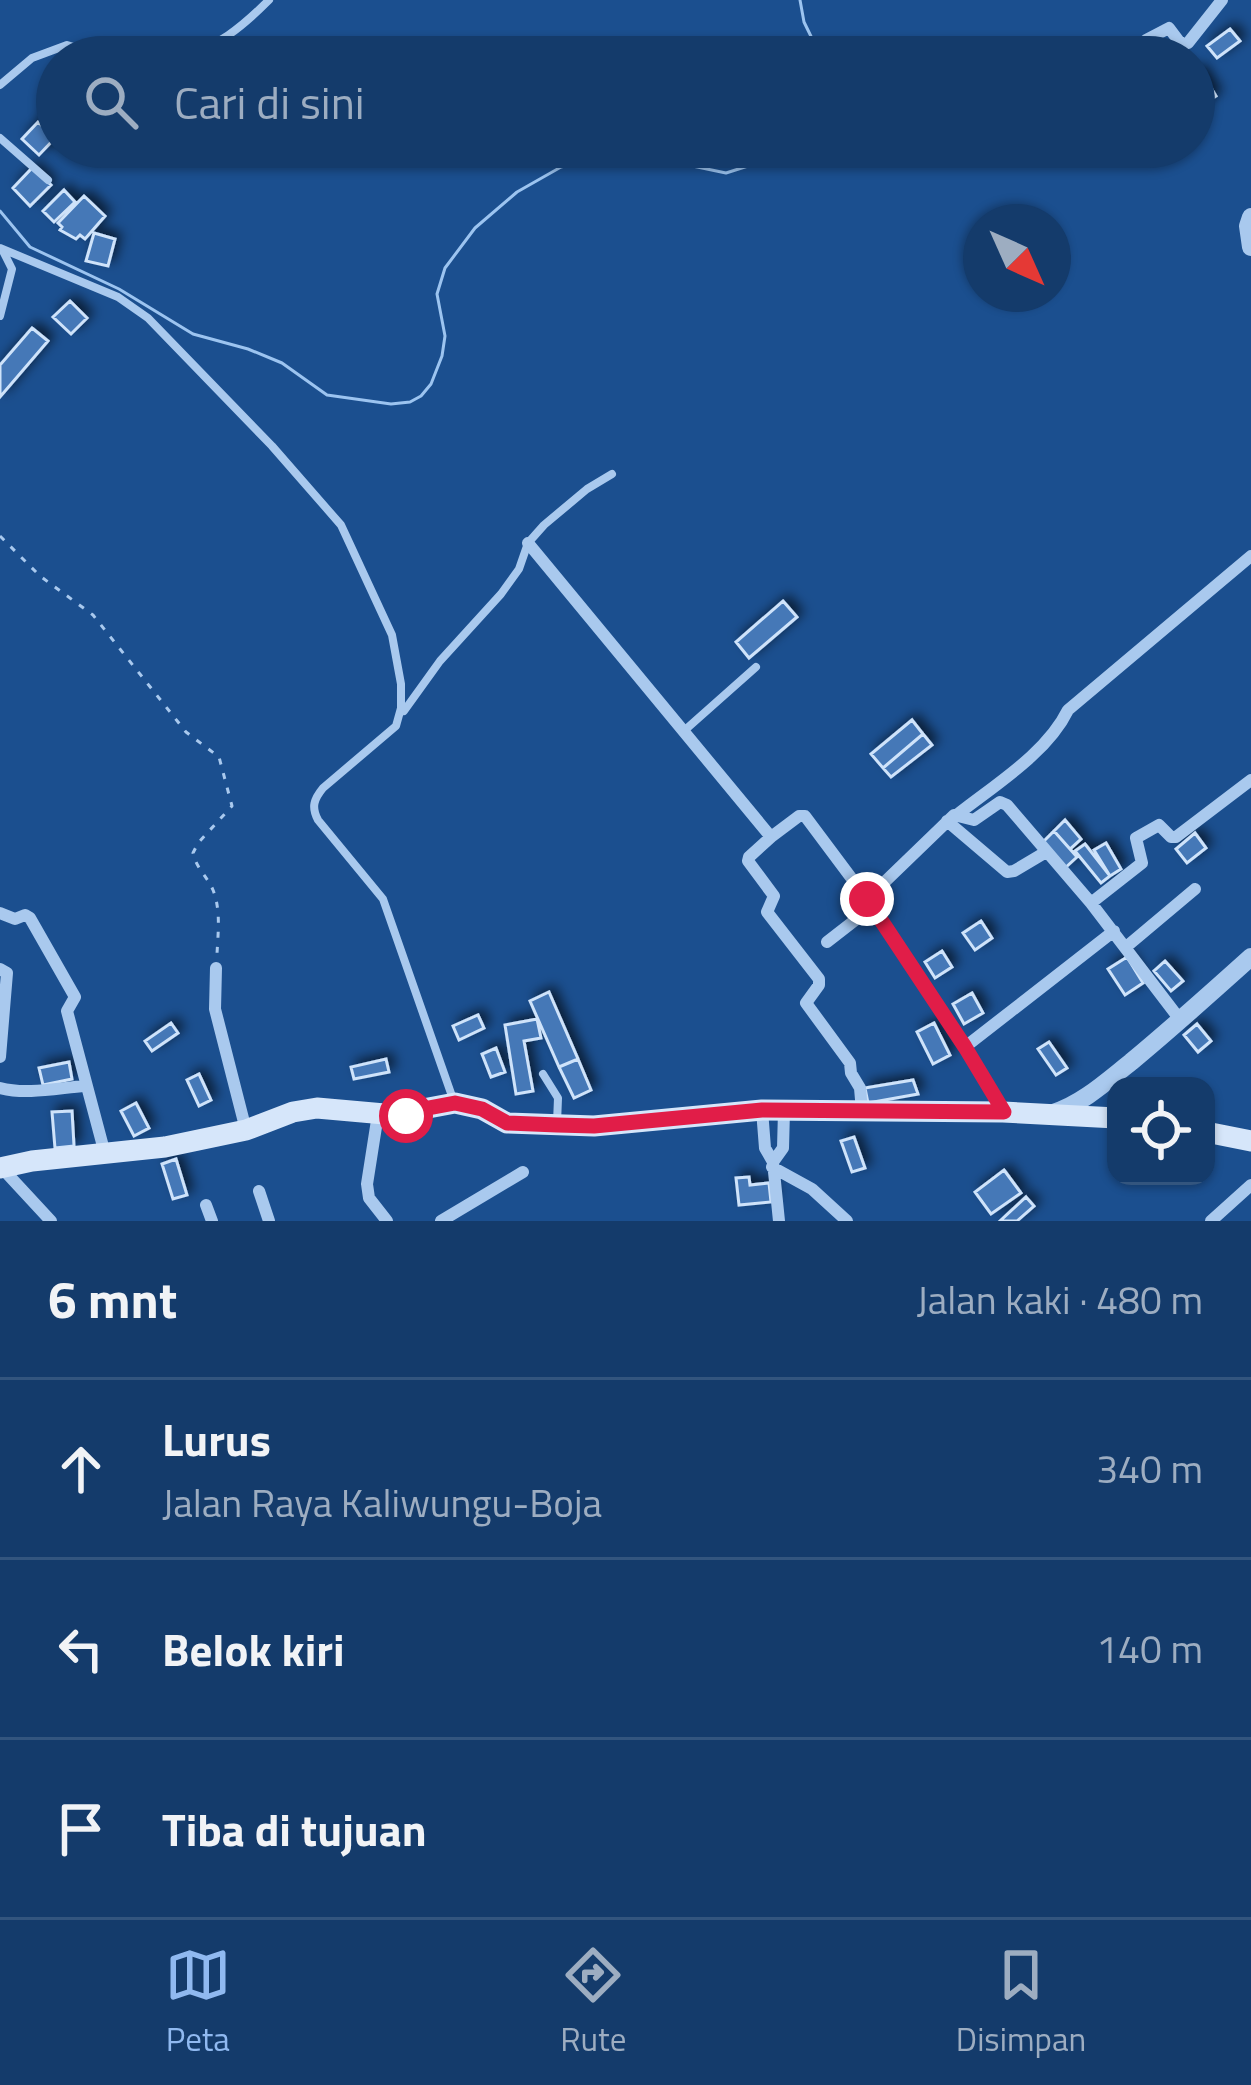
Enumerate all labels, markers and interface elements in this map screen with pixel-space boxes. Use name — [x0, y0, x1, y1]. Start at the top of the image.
search box — [36, 36, 1215, 168]
text: Cari di sini — [174, 68, 365, 136]
icon: search — [78, 69, 144, 135]
north arrow — [963, 204, 1071, 312]
route end — [840, 872, 894, 926]
map controls — [1107, 1077, 1215, 1185]
button: locate — [1107, 1077, 1215, 1185]
route start — [379, 1089, 433, 1143]
text: 6 mnt — [48, 1260, 177, 1338]
text: Jalan kaki · 480 m — [916, 1270, 1203, 1329]
text: Lurus — [162, 1405, 271, 1473]
icon: ahead — [48, 1436, 114, 1502]
text: 340 m — [1096, 1439, 1203, 1498]
text: Jalan Raya Kaliwungu-Boja — [162, 1473, 602, 1532]
text: Belok kiri — [162, 1615, 345, 1683]
icon: left — [48, 1616, 114, 1682]
text: 140 m — [1096, 1619, 1203, 1678]
text: Tiba di tujuan — [162, 1795, 427, 1863]
icon: arrive — [48, 1796, 114, 1862]
tab: Peta — [165, 1942, 231, 2064]
tab: Rute — [560, 1942, 626, 2064]
tab: Disimpan — [956, 1942, 1086, 2064]

